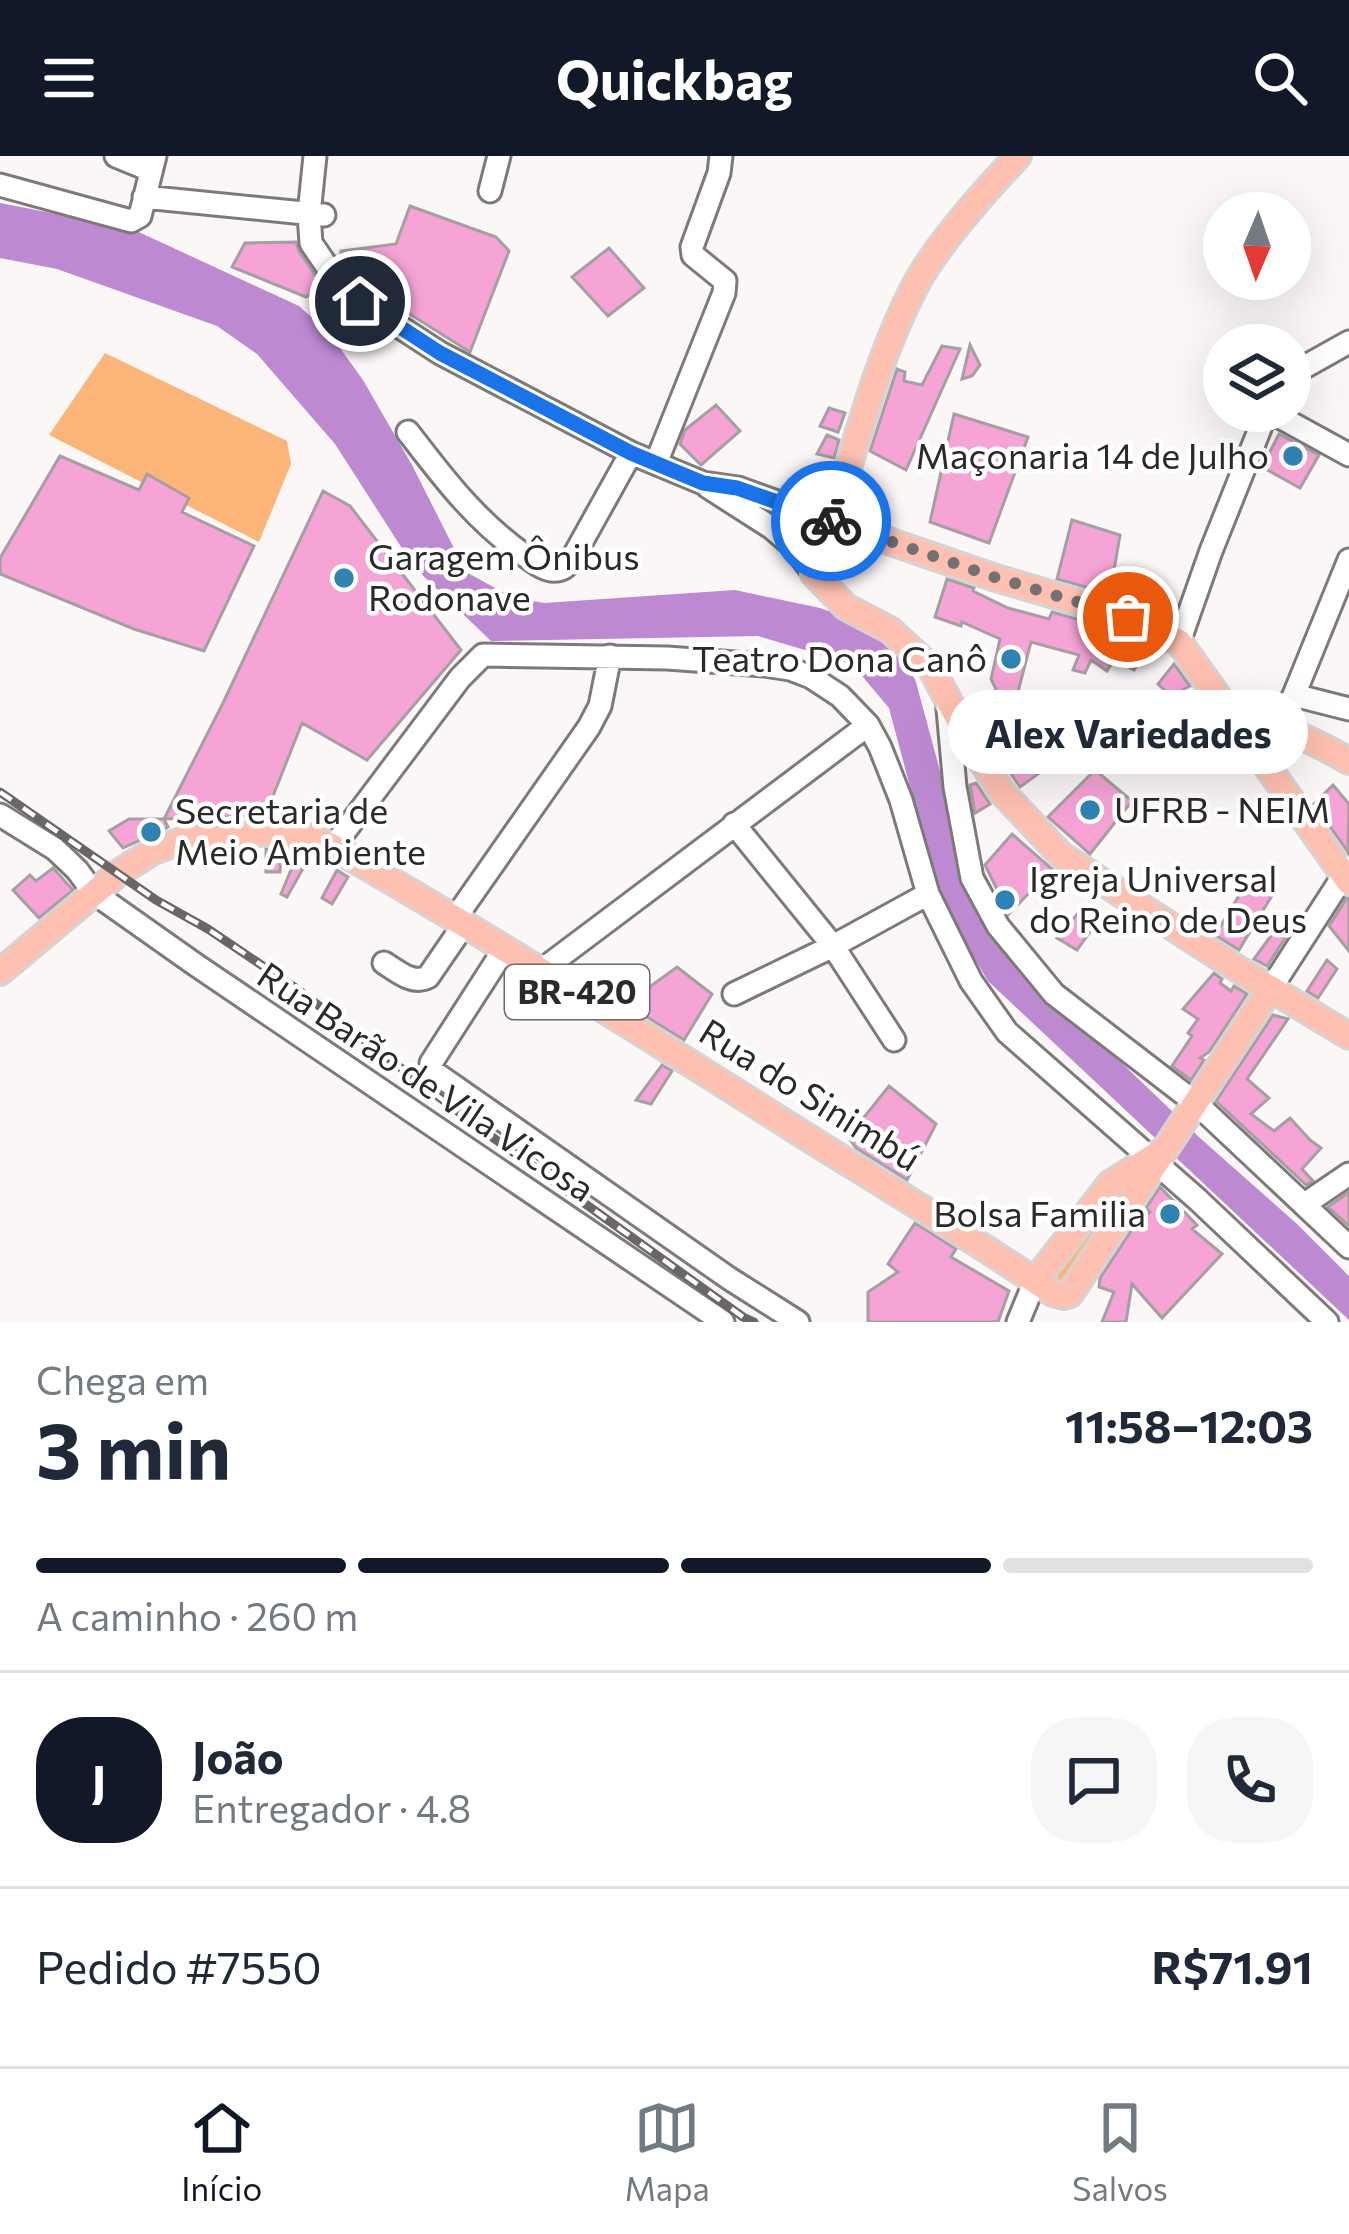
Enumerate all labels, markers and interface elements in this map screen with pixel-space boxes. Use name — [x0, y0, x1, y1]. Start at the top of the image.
icon: menu — [36, 45, 102, 111]
text: Quickbag — [556, 45, 793, 111]
icon: search — [1247, 45, 1313, 111]
north arrow — [1203, 192, 1311, 300]
map controls — [1203, 192, 1311, 432]
pin — [309, 250, 411, 352]
icon: home — [327, 268, 393, 334]
button: layers — [1203, 324, 1311, 432]
place label: Maçonaria 14 de Julho — [916, 432, 1269, 476]
marker: Maçonaria 14 de Julho — [1280, 443, 1306, 469]
courier — [771, 461, 891, 581]
icon: bike — [798, 488, 864, 554]
place label: Garagem Ônibus Rodonave — [368, 533, 640, 618]
marker: Garagem Ônibus Rodonave — [331, 565, 357, 591]
pin — [1077, 566, 1179, 668]
icon: bag — [1095, 584, 1161, 650]
place label: Teatro Dona Canô — [692, 635, 987, 679]
marker: Teatro Dona Canô — [998, 646, 1024, 672]
callout: Alex Variedades — [948, 689, 1308, 773]
text: Alex Variedades — [984, 708, 1272, 756]
place label: UFRB - NEIM — [1114, 786, 1330, 830]
place label: Secretaria de Meio Ambiente — [175, 787, 426, 872]
marker: UFRB - NEIM — [1077, 797, 1103, 823]
marker: Secretaria de Meio Ambiente — [138, 819, 164, 845]
place label: Igreja Universal do Reino de Deus — [1029, 855, 1307, 940]
marker: Igreja Universal do Reino de Deus — [992, 887, 1018, 913]
street label: Rua Barão de Vila Vicosa — [250, 951, 604, 1209]
road number: BR-420 — [505, 965, 649, 1019]
street label: Rua do Sinimbú — [693, 1008, 930, 1179]
place label: Bolsa Familia — [933, 1190, 1146, 1234]
marker: Bolsa Familia — [1157, 1201, 1183, 1227]
text: Chega em — [36, 1355, 209, 1403]
text: 11:58–12:03 — [1065, 1397, 1313, 1452]
text: 3 min — [36, 1400, 231, 1495]
text: A caminho · 260 m — [36, 1591, 358, 1639]
button: chat — [1031, 1717, 1157, 1843]
button: phone — [1187, 1717, 1313, 1843]
text: João — [192, 1728, 284, 1783]
text: J — [92, 1752, 106, 1807]
text: Entregador · 4.8 — [192, 1783, 471, 1831]
text: Pedido #7550 — [36, 1938, 322, 1993]
text: R$71.91 — [1152, 1938, 1313, 1993]
tab: Início — [181, 2095, 262, 2208]
tab: Mapa — [625, 2095, 710, 2208]
tab: Salvos — [1072, 2095, 1168, 2208]

